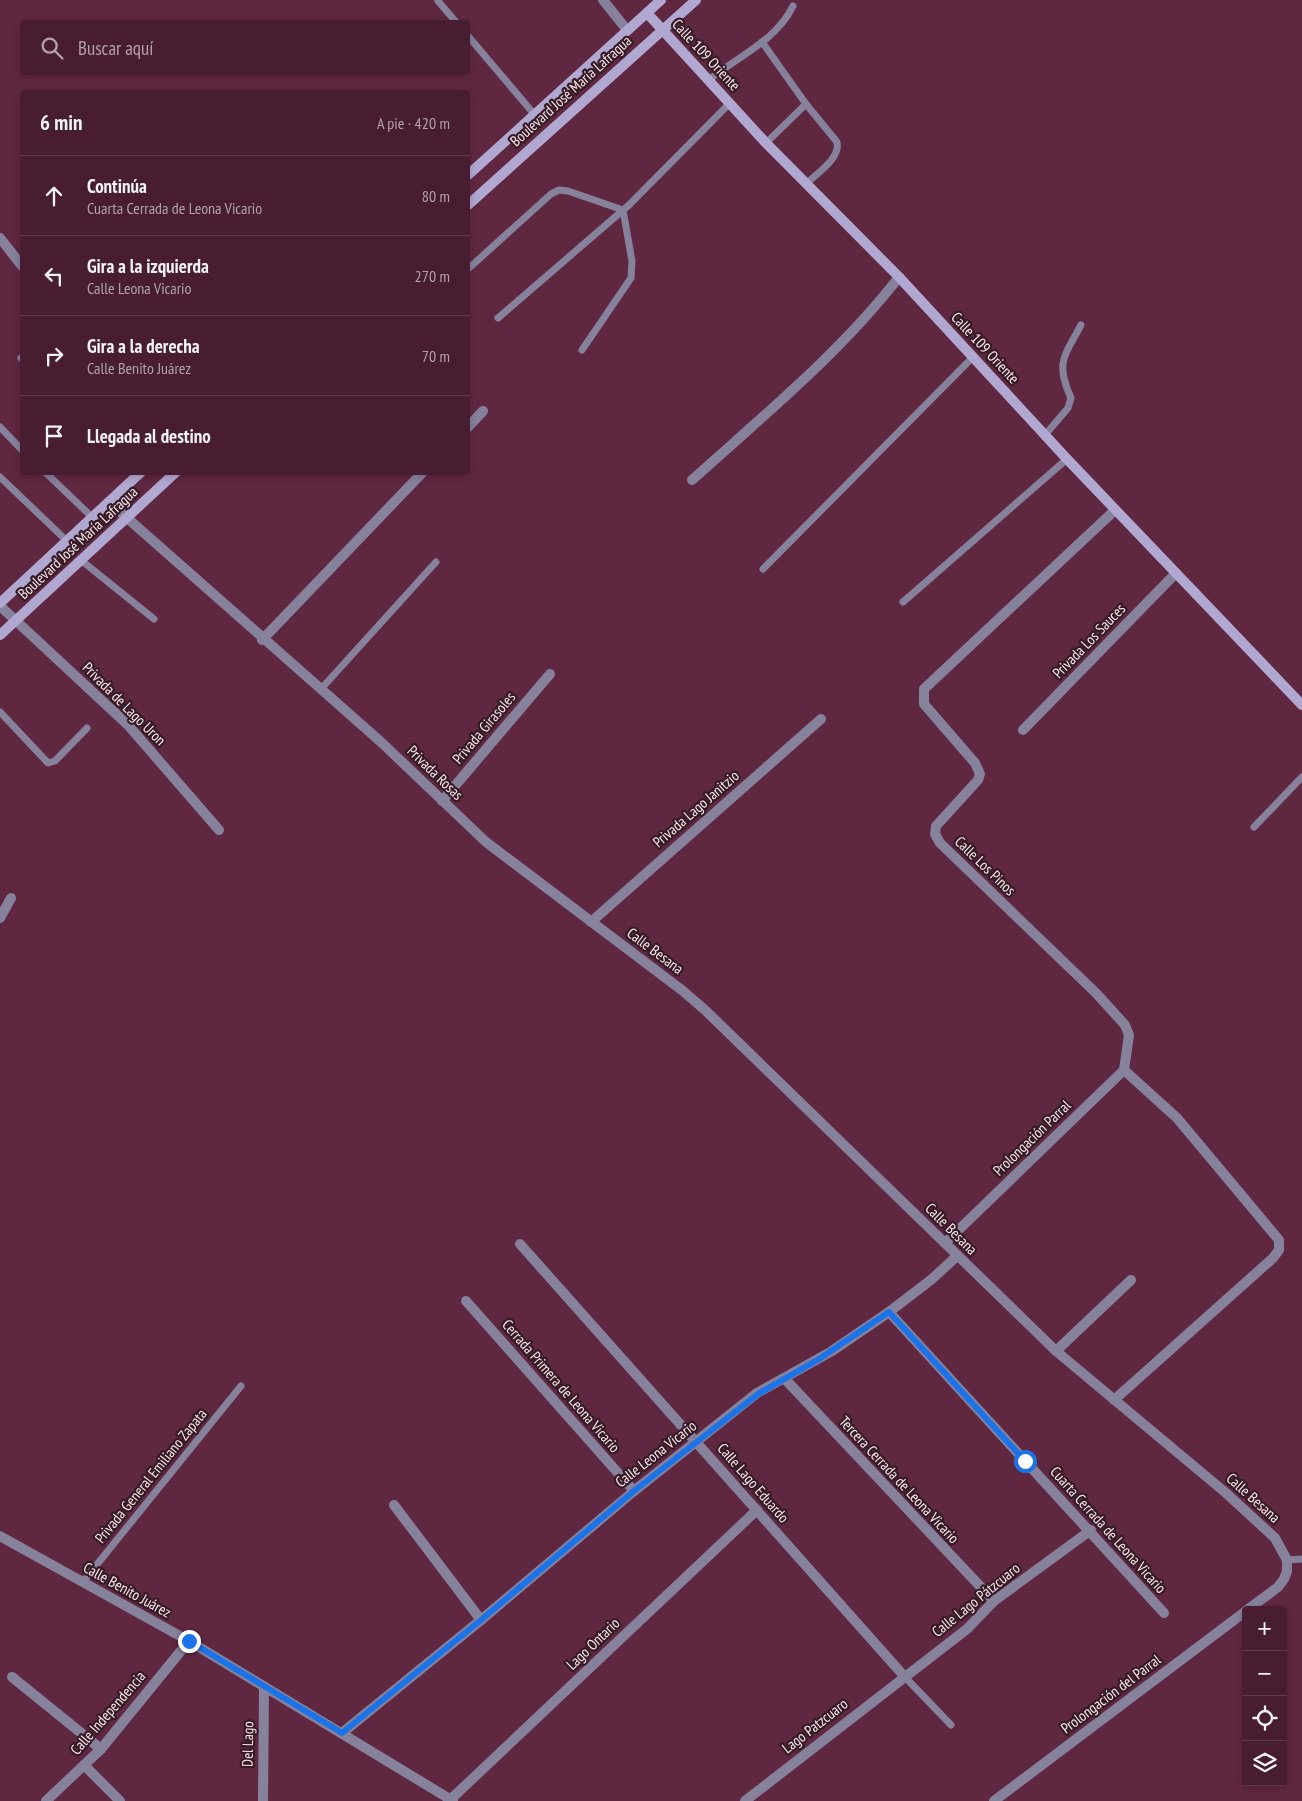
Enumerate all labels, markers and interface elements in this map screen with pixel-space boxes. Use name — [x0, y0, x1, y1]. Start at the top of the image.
street label: Calle 109 Oriente — [668, 15, 744, 94]
search box — [20, 20, 470, 75]
street label: Boulevard José María Lafragua — [506, 31, 635, 150]
icon: search — [38, 34, 66, 62]
text: Buscar aquí — [78, 36, 153, 60]
text: 6 min — [40, 109, 82, 136]
text: A pie · 420 m — [377, 113, 450, 133]
text: Continúa — [87, 174, 147, 198]
icon: ahead — [40, 182, 68, 210]
text: 80 m — [422, 186, 450, 206]
text: Cuarta Cerrada de Leona Vicario — [87, 198, 262, 218]
text: Gira a la izquierda — [87, 254, 209, 278]
icon: left — [40, 262, 68, 290]
text: 270 m — [415, 266, 450, 286]
text: Calle Leona Vicario — [87, 278, 191, 298]
street label: Calle 109 Oriente — [947, 308, 1023, 387]
text: Gira a la derecha — [87, 334, 200, 358]
icon: right — [40, 342, 68, 370]
text: 70 m — [422, 346, 450, 366]
text: Calle Benito Juárez — [87, 358, 191, 378]
icon: arrive — [40, 422, 68, 450]
text: Llegada al destino — [87, 424, 211, 448]
street label: Boulevard José María Lafragua — [14, 482, 141, 603]
street label: Privada Los Sauces — [1048, 599, 1129, 682]
street label: Privada de Lago Uron — [79, 658, 170, 749]
street label: Privada Girasoles — [448, 688, 519, 768]
street label: Privada Rosas — [403, 741, 467, 804]
street label: Privada Lago Janitzio — [649, 766, 743, 851]
street label: Calle Los Pinos — [951, 832, 1020, 899]
street label: Calle Besana — [623, 923, 687, 978]
street label: Prolongación Parral — [989, 1095, 1075, 1180]
street label: Calle Besana — [921, 1199, 981, 1259]
street label: Cerrada Primera de Leona Vicario — [498, 1315, 624, 1456]
street label: Privada General Emiliano Zapata — [90, 1405, 211, 1547]
street label: Tercera Cerrada de Leona Vicario — [835, 1412, 963, 1547]
street label: Calle Leona Vicario — [611, 1416, 700, 1491]
street label: Calle Lago Eduardo — [713, 1439, 793, 1527]
route start — [1014, 1450, 1037, 1473]
street label: Cuarta Cerrada de Leona Vicario — [1046, 1462, 1170, 1597]
street label: Calle Besana — [1222, 1468, 1284, 1527]
street label: Calle Benito Juárez — [80, 1558, 174, 1622]
street label: Calle Lago Pátzcuaro — [928, 1558, 1024, 1641]
map controls — [1242, 1606, 1287, 1786]
button: + — [1242, 1606, 1287, 1651]
street label: Lago Ontario — [562, 1614, 623, 1674]
route end — [178, 1630, 201, 1653]
street label: Prolongación del Parral — [1057, 1650, 1165, 1737]
button: − — [1242, 1651, 1287, 1696]
street label: Calle Independencia — [66, 1667, 149, 1759]
street label: Lago Patzcuaro — [778, 1694, 851, 1757]
button: locate — [1242, 1696, 1287, 1741]
street label: Del Lago — [238, 1721, 257, 1767]
button: layers — [1242, 1741, 1287, 1786]

